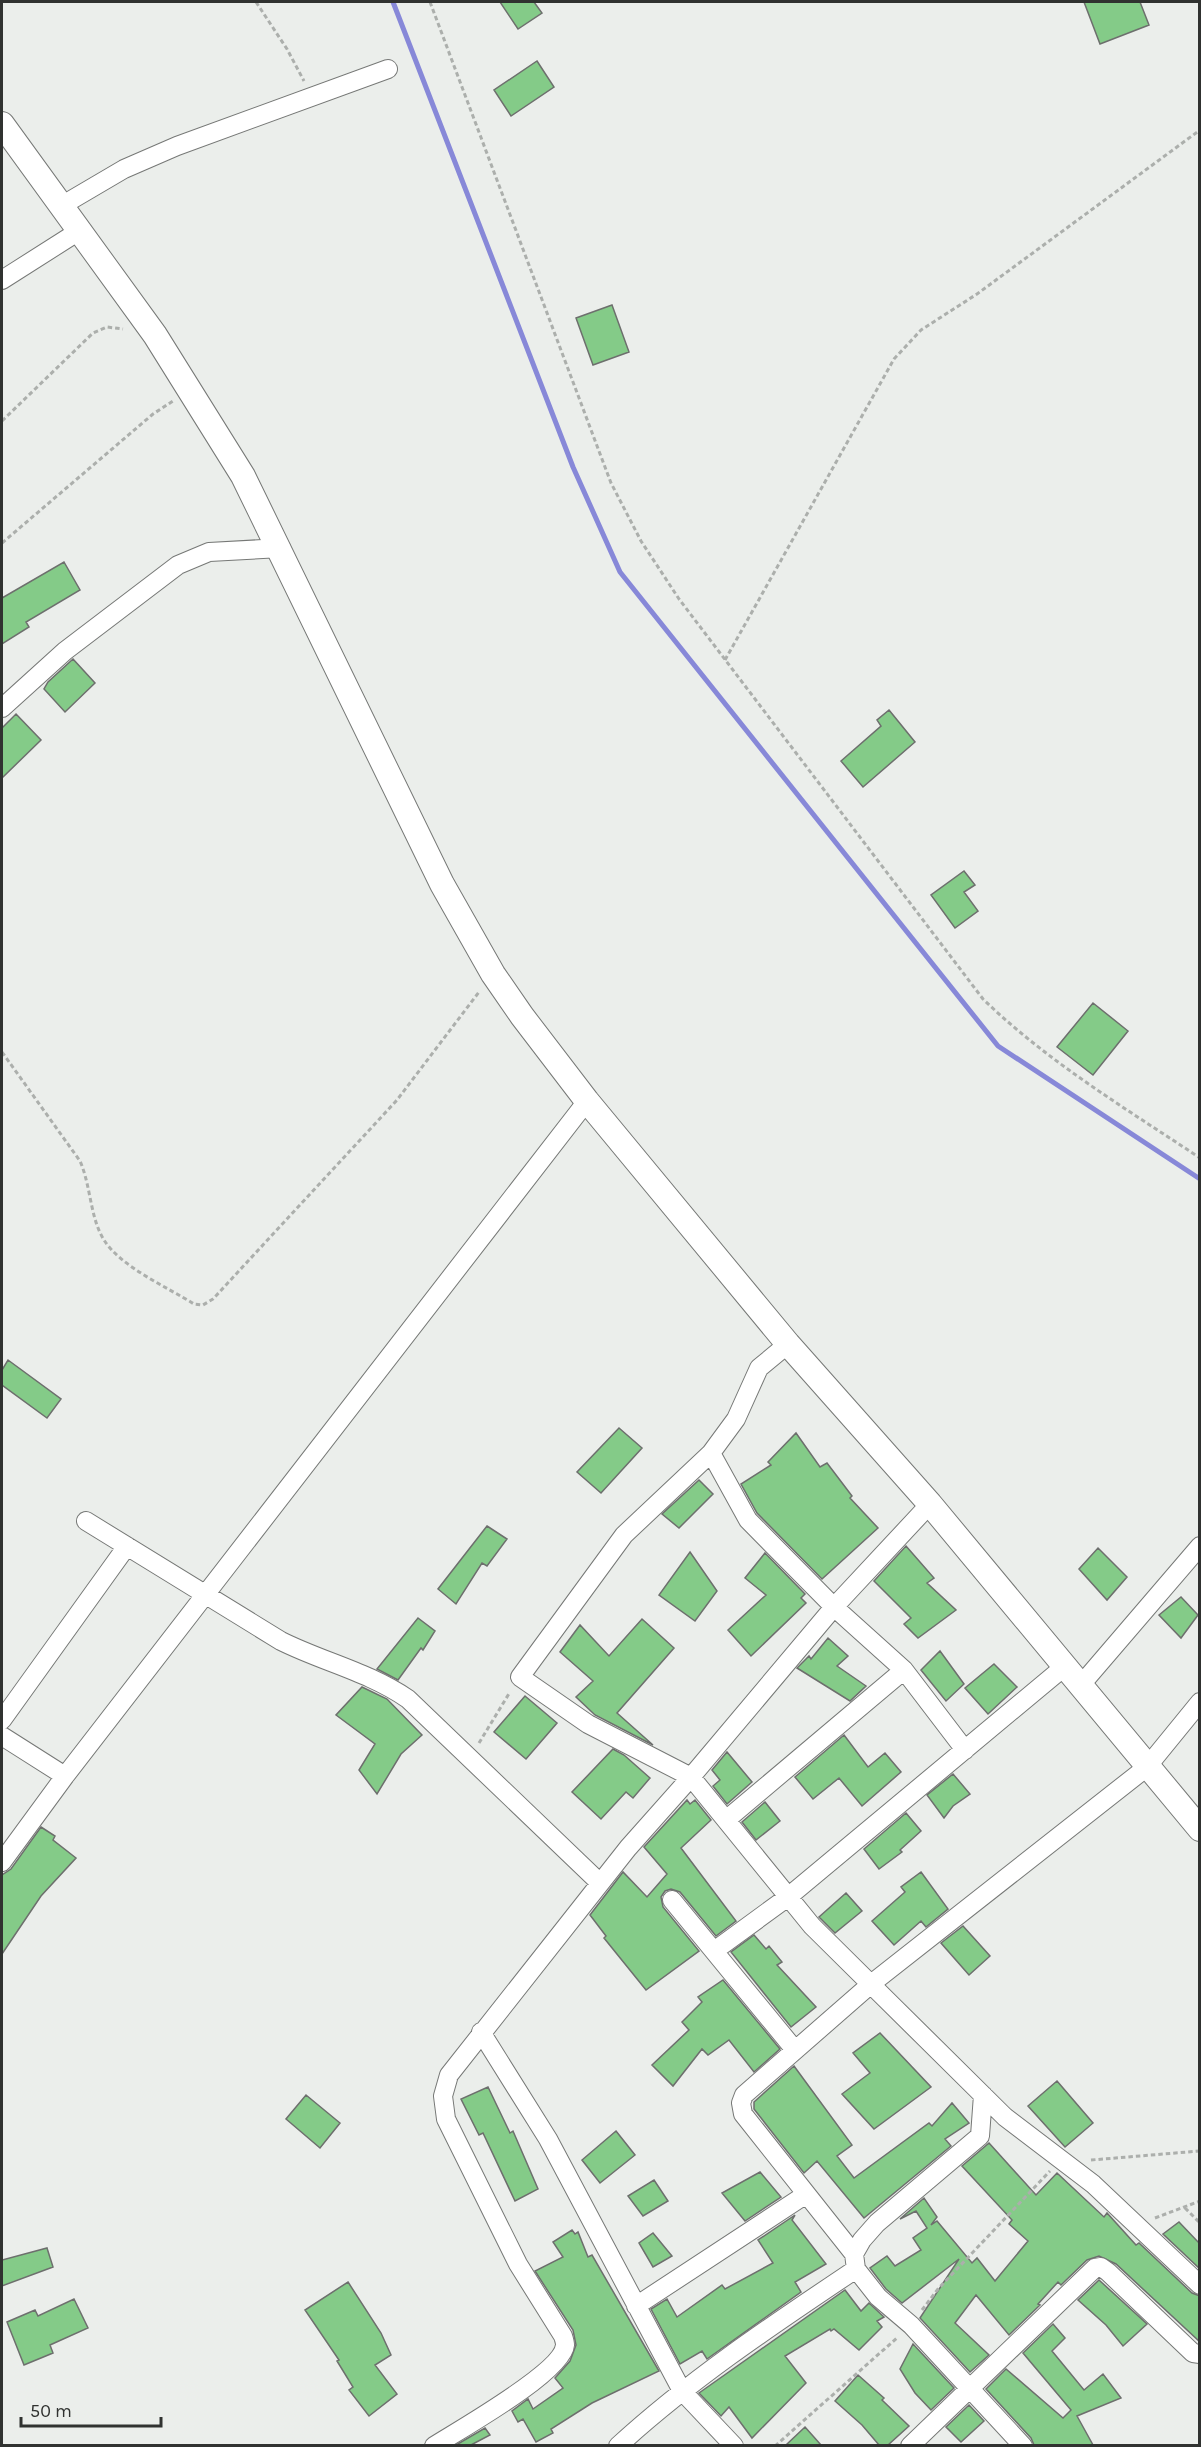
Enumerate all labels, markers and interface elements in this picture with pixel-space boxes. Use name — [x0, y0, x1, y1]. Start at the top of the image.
scale bar — [21, 2390, 160, 2428]
text: 50 m — [30, 2400, 72, 2422]

